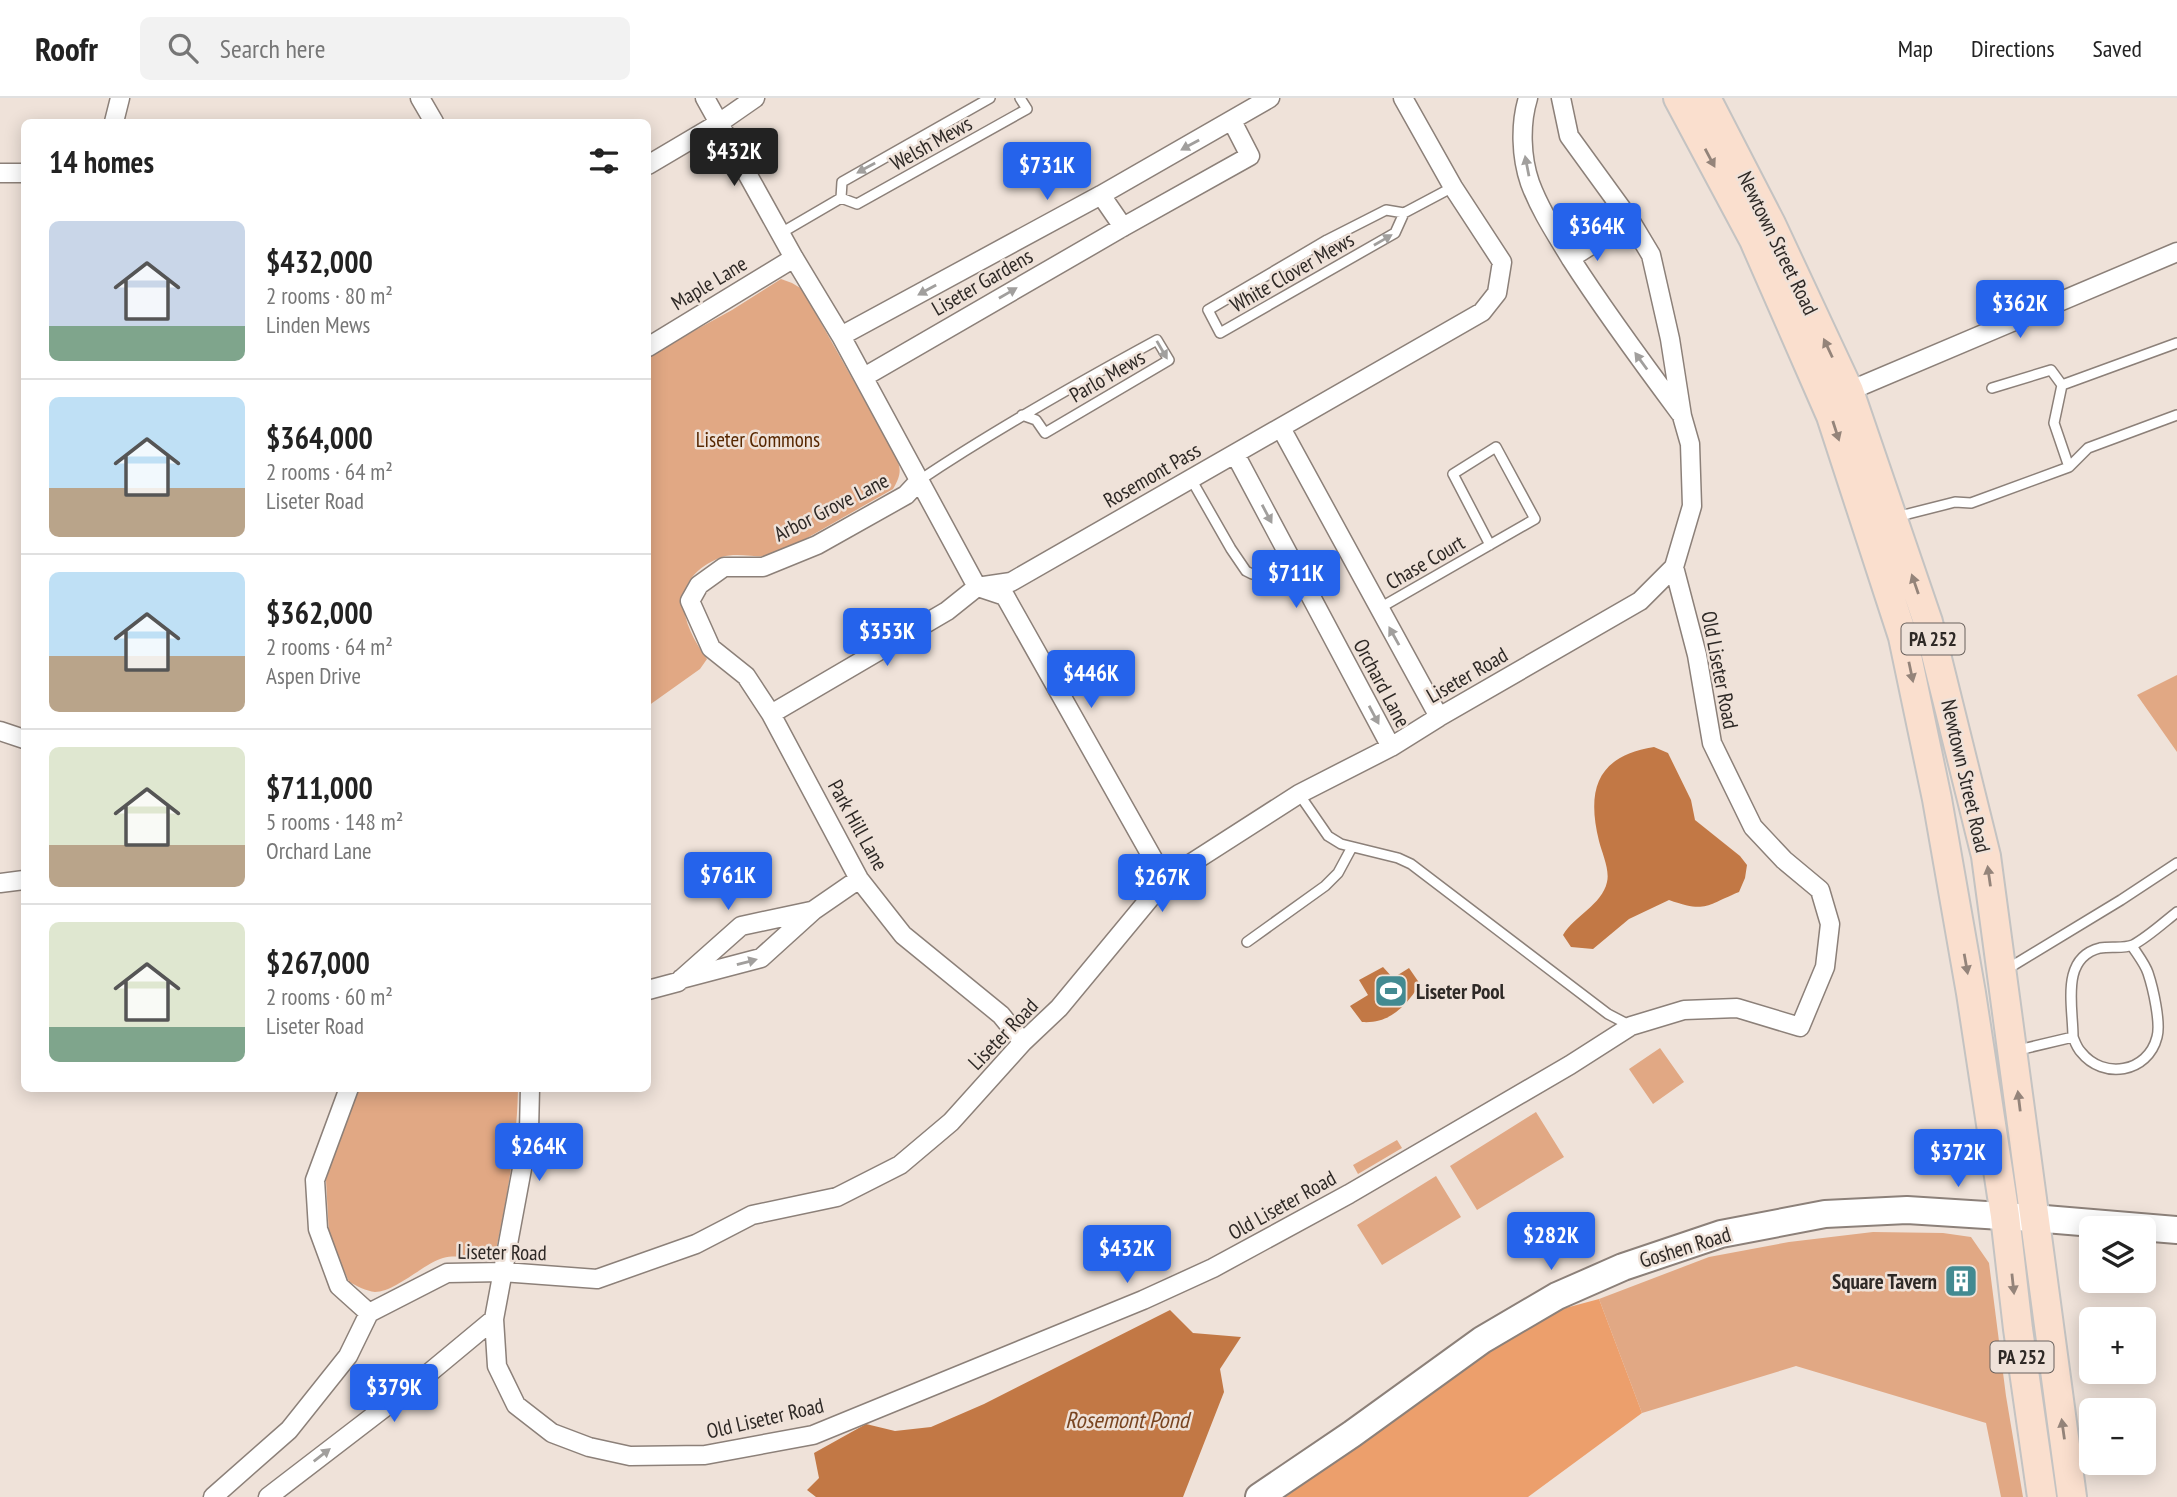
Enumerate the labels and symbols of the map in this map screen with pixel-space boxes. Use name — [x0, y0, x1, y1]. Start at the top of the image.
street label: Welsh Mews — [885, 110, 977, 176]
pin: $432K — [685, 129, 783, 188]
one-way arrow — [1181, 139, 1200, 151]
pin: $731K — [998, 142, 1096, 202]
one-way arrow — [1704, 148, 1716, 168]
one-way arrow — [1521, 155, 1532, 177]
one-way arrow — [857, 162, 876, 174]
street label: Newtown Street Road — [1732, 167, 1824, 319]
pin: $364K — [1548, 204, 1646, 263]
street label: White Clover Mews — [1225, 226, 1359, 318]
one-way arrow — [1373, 234, 1392, 246]
street label: Liseter Gardens — [927, 242, 1037, 322]
street label: Maple Lane — [666, 250, 752, 316]
pin: $362K — [1971, 280, 2069, 340]
one-way arrow — [917, 284, 936, 296]
one-way arrow — [998, 287, 1017, 300]
one-way arrow — [1823, 338, 1834, 358]
one-way arrow — [1156, 340, 1168, 360]
street label: Parlo Mews — [1064, 344, 1150, 408]
one-way arrow — [1635, 352, 1649, 370]
one-way arrow — [1831, 421, 1842, 442]
park label: Liseter Commons — [696, 426, 820, 453]
street label: Rosemont Pass — [1099, 436, 1205, 514]
street label: Arbor Grove Lane — [769, 467, 893, 547]
one-way arrow — [1261, 504, 1273, 524]
street label: Chase Court — [1381, 529, 1469, 595]
pin: $711K — [1247, 550, 1345, 610]
one-way arrow — [1909, 574, 1920, 595]
pin: $353K — [838, 608, 936, 668]
street label: Old Liseter Road — [1695, 609, 1745, 731]
road number: PA 252 — [1902, 624, 1965, 654]
one-way arrow — [1388, 626, 1400, 646]
street label: Orchard Lane — [1347, 634, 1417, 732]
street label: Liseter Road — [1422, 641, 1512, 709]
pin: $446K — [1042, 650, 1140, 710]
one-way arrow — [1905, 661, 1916, 683]
street label: Newtown Street Road — [1935, 697, 1997, 855]
one-way arrow — [1368, 705, 1379, 725]
street label: Park Hill Lane — [822, 775, 894, 875]
pin: $761K — [679, 852, 777, 912]
pin: $267K — [1113, 854, 1211, 914]
one-way arrow — [1983, 865, 1994, 887]
one-way arrow — [1961, 953, 1972, 975]
one-way arrow — [736, 956, 758, 967]
sports icon: Liseter Pool — [1372, 972, 1410, 1010]
place label: Liseter Pool — [1416, 978, 1506, 1005]
street label: Liseter Road — [962, 992, 1044, 1076]
one-way arrow — [2013, 1090, 2024, 1112]
pin: $264K — [490, 1124, 588, 1183]
pin: $372K — [1909, 1130, 2007, 1189]
street label: Old Liseter Road — [1223, 1164, 1341, 1246]
pin: $282K — [1502, 1212, 1600, 1272]
street label: Goshen Road — [1636, 1220, 1734, 1274]
pin: $432K — [1078, 1226, 1176, 1285]
street label: Liseter Road — [457, 1238, 547, 1266]
building icon: Square Tavern — [1942, 1262, 1980, 1300]
place label: Square Tavern — [1832, 1268, 1937, 1295]
one-way arrow — [2007, 1273, 2018, 1295]
road number: PA 252 — [1990, 1342, 2054, 1372]
pin: $379K — [345, 1364, 443, 1424]
street label: Old Liseter Road — [704, 1391, 826, 1445]
water label: Rosemont Pond — [1065, 1405, 1192, 1434]
one-way arrow — [2057, 1418, 2068, 1440]
one-way arrow — [313, 1448, 331, 1463]

